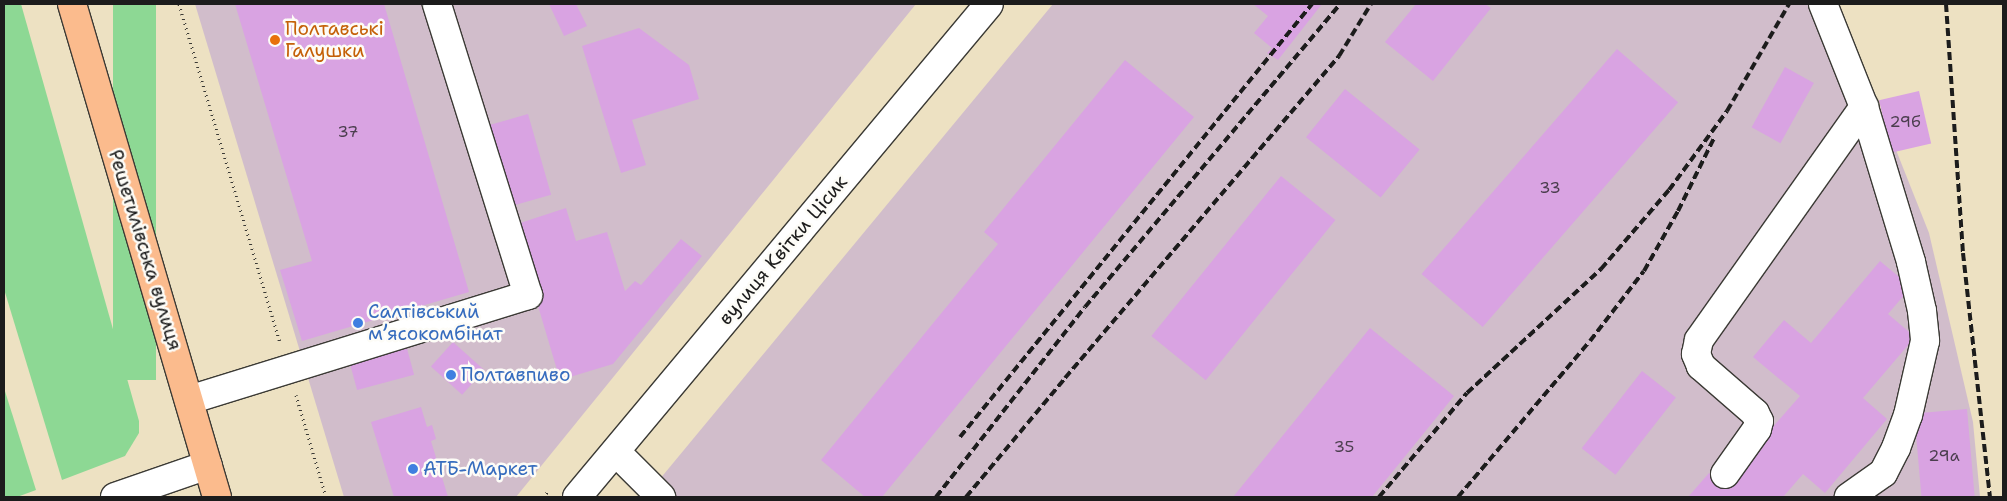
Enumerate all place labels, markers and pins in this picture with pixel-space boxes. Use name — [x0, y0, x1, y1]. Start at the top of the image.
place label: Полтавські Галушки — [285, 18, 384, 62]
marker: Полтавські Галушки — [269, 34, 281, 46]
place label: Салтівський мʼясокомбінат — [368, 301, 503, 345]
marker: Салтівський мʼясокомбінат — [352, 317, 364, 329]
place label: Полтавпиво — [461, 364, 570, 386]
marker: Полтавпиво — [445, 369, 457, 381]
place label: АТБ-Маркет — [423, 458, 537, 480]
marker: АТБ-Маркет — [407, 463, 419, 475]

